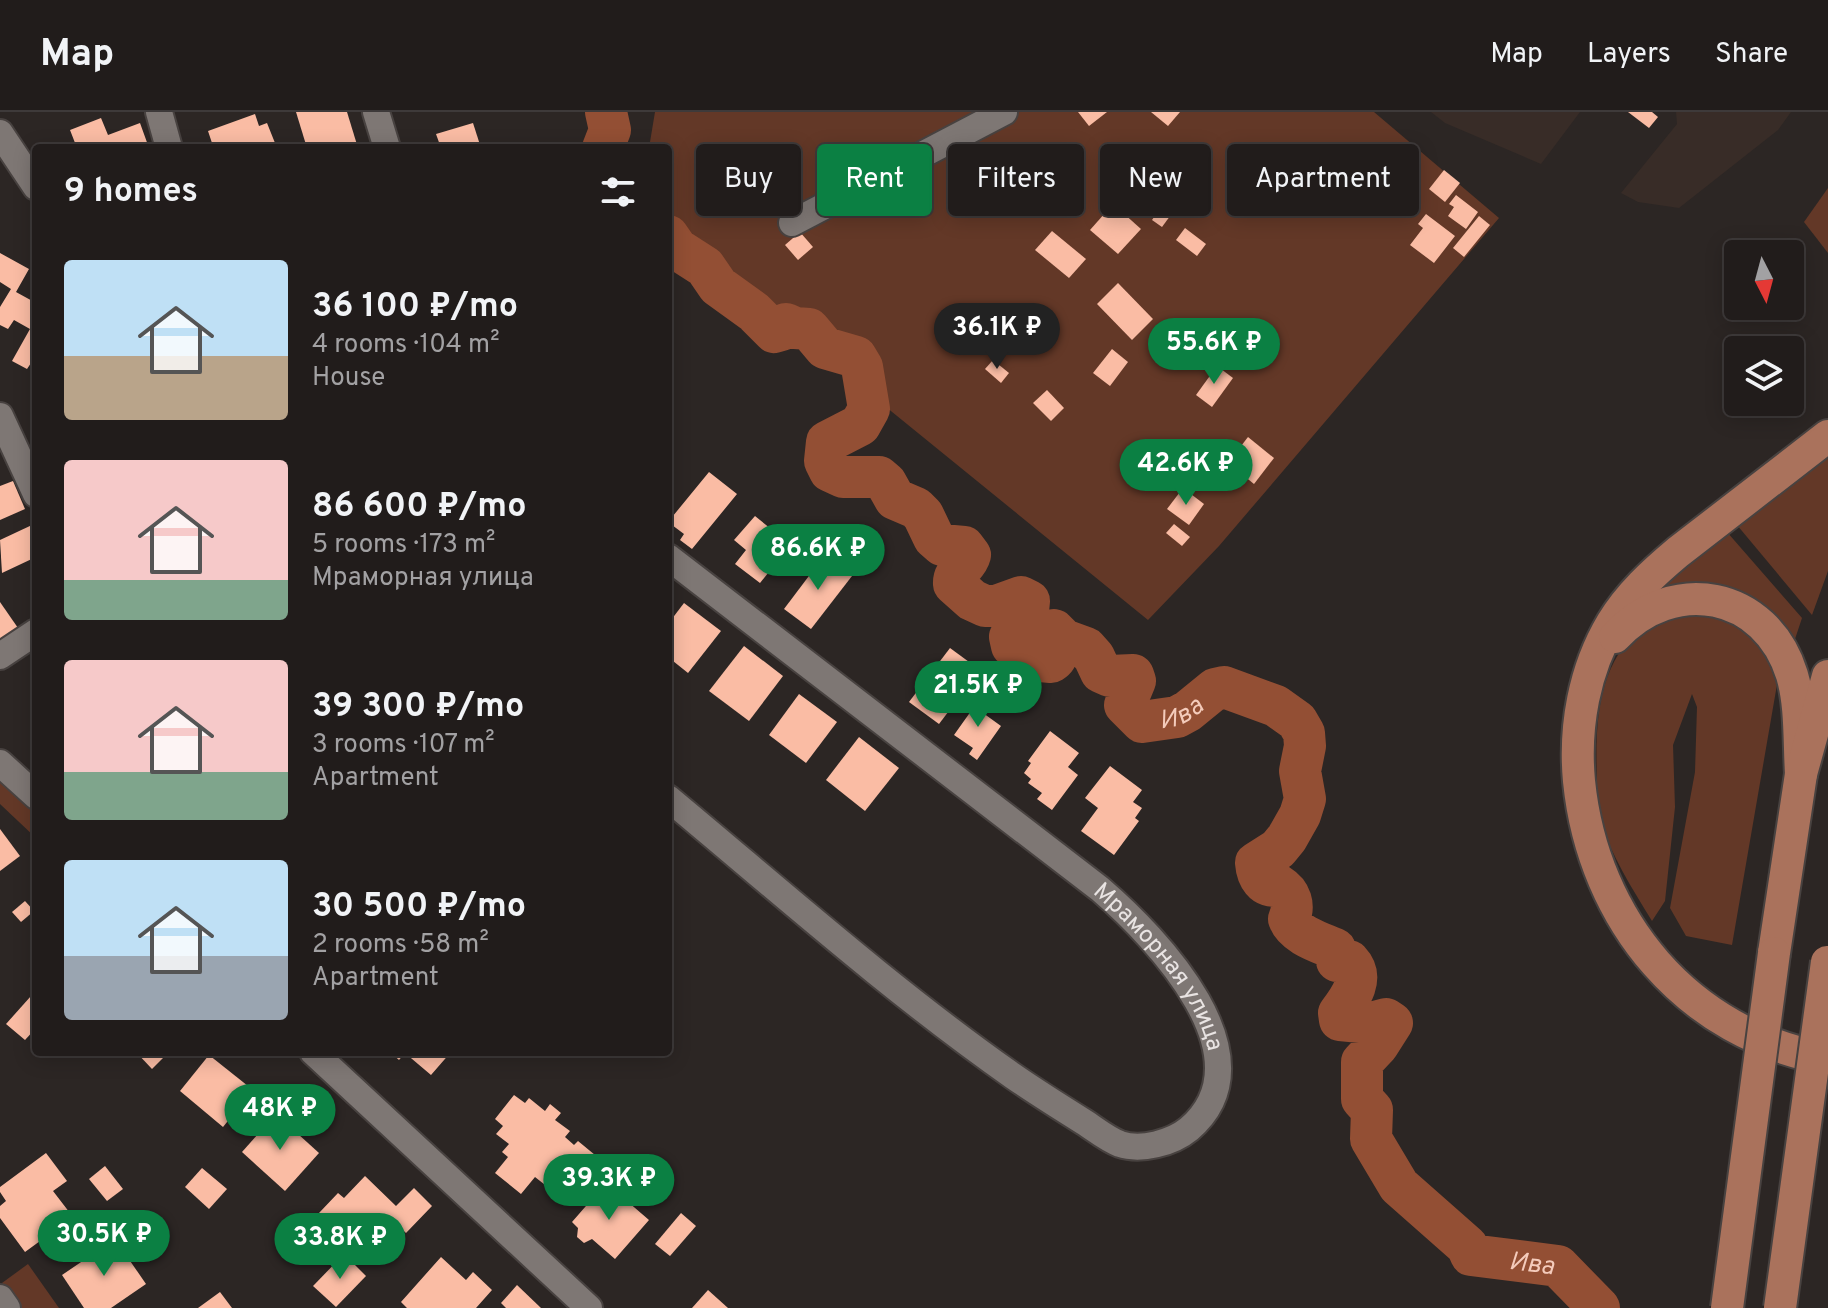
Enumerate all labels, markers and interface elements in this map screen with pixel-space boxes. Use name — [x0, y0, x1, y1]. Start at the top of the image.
text: Map — [40, 31, 114, 80]
text: Map — [1490, 37, 1543, 73]
text: Layers — [1587, 37, 1671, 73]
text: Share — [1715, 37, 1788, 73]
chip: Buy — [696, 144, 801, 216]
chip: Rent — [817, 144, 932, 216]
chip: Filters — [948, 144, 1084, 216]
chip: New — [1100, 144, 1211, 216]
chip: Apartment — [1227, 144, 1419, 216]
icon: filters — [596, 170, 640, 214]
text: 9 homes — [64, 171, 198, 214]
north arrow — [1724, 240, 1804, 320]
map controls — [1724, 240, 1804, 416]
text: 36 100 ₽/mo — [312, 286, 518, 329]
icon: home — [128, 292, 224, 388]
pin: 36.1K ₽ — [923, 303, 1071, 371]
text: 36.1K ₽ — [952, 312, 1042, 345]
pin: 55.6K ₽ — [1140, 318, 1288, 386]
text: 55.6K ₽ — [1166, 327, 1262, 360]
text: 4 rooms · 104 m² — [312, 329, 500, 362]
button: layers — [1724, 336, 1804, 416]
text: House — [312, 362, 385, 395]
pin: 42.6K ₽ — [1112, 439, 1260, 507]
text: 42.6K ₽ — [1138, 448, 1234, 481]
text: 86 600 ₽/mo — [312, 486, 526, 529]
icon: home — [128, 492, 224, 588]
pin: 86.6K ₽ — [744, 524, 892, 592]
text: 5 rooms · 173 m² — [312, 529, 495, 562]
text: 86.6K ₽ — [770, 533, 866, 566]
text: Мраморная улица — [312, 562, 534, 595]
pin: 21.5K ₽ — [904, 661, 1052, 729]
text: 21.5K ₽ — [933, 670, 1023, 703]
text: 39 300 ₽/mo — [312, 686, 524, 729]
water label: Ива — [1157, 690, 1212, 738]
icon: home — [128, 692, 224, 788]
text: 3 rooms · 107 m² — [312, 729, 495, 762]
text: Apartment — [312, 762, 439, 795]
street label: Мраморная улица — [1086, 877, 1229, 1054]
text: 30 500 ₽/mo — [312, 886, 526, 929]
icon: home — [128, 892, 224, 988]
text: 2 rooms · 58 m² — [312, 929, 489, 962]
text: Apartment — [312, 962, 439, 995]
pin: 48K ₽ — [224, 1084, 336, 1152]
text: 48K ₽ — [243, 1093, 317, 1126]
pin: 39.3K ₽ — [535, 1154, 683, 1222]
text: 39.3K ₽ — [561, 1163, 657, 1196]
pin: 30.5K ₽ — [30, 1210, 178, 1278]
pin: 33.8K ₽ — [266, 1213, 414, 1281]
text: 30.5K ₽ — [56, 1219, 152, 1252]
text: 33.8K ₽ — [292, 1222, 388, 1255]
water label: Ива — [1507, 1246, 1557, 1284]

